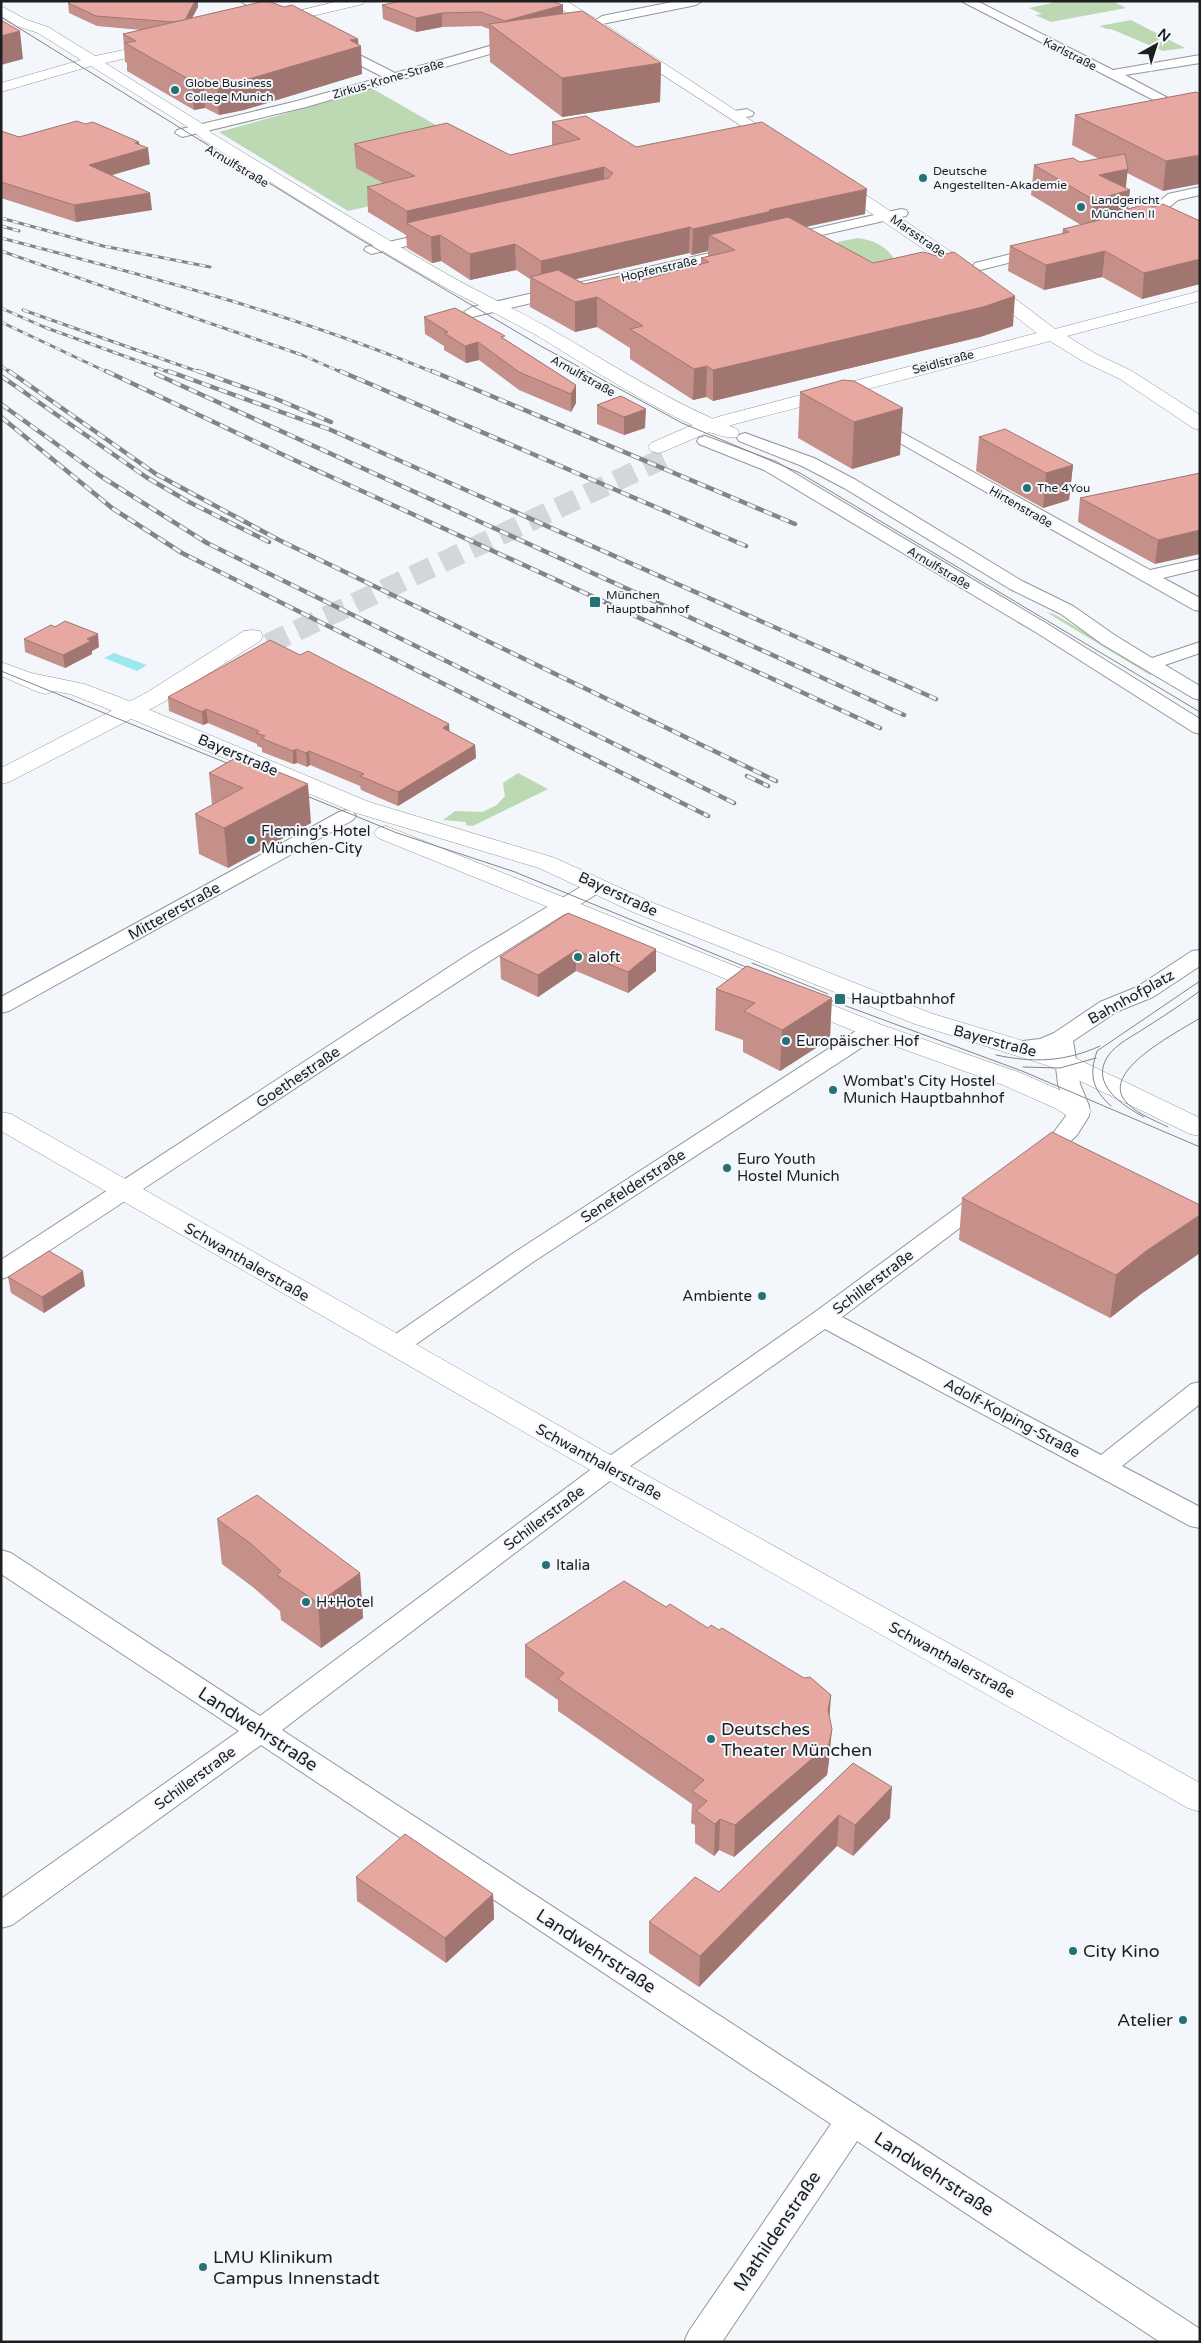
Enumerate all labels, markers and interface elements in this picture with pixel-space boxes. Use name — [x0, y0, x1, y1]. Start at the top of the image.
north arrow — [1131, 20, 1181, 70]
text: N — [1154, 25, 1174, 45]
street label: Karlstraße — [1041, 35, 1099, 74]
street label: Zirkus-Krone-Straße — [331, 56, 446, 102]
place label: Globe Business College Munich — [185, 76, 273, 104]
marker: Globe Business College Munich — [169, 84, 181, 96]
street label: Arnulfstraße — [203, 142, 271, 190]
place label: Deutsche Angestellten-Akademie — [933, 164, 1067, 192]
marker: Deutsche Angestellten-Akademie — [917, 172, 929, 184]
place label: Landgericht München II — [1091, 193, 1160, 221]
marker: Landgericht München II — [1075, 201, 1087, 213]
street label: Marsstraße — [888, 212, 949, 260]
street label: Hopfenstraße — [620, 253, 699, 285]
street label: Seidlstraße — [911, 347, 976, 377]
street label: Arnulfstraße — [548, 353, 618, 400]
place label: The 4You — [1037, 481, 1090, 495]
marker: The 4You — [1021, 482, 1033, 494]
street label: Hirtenstraße — [987, 483, 1055, 531]
street label: Arnulfstraße — [905, 544, 973, 592]
place label: München Hauptbahnhof — [606, 588, 690, 616]
marker: München Hauptbahnhof — [588, 595, 602, 609]
street label: Bayerstraße — [195, 730, 281, 780]
place label: Fleming’s Hotel München-City — [261, 822, 370, 857]
marker: Fleming’s Hotel München-City — [245, 834, 257, 846]
street label: Bayerstraße — [575, 868, 661, 920]
street label: Mittererstraße — [125, 878, 223, 944]
place label: aloft — [588, 948, 621, 966]
marker: aloft — [572, 951, 584, 963]
street label: Bahnhofplatz — [1085, 966, 1177, 1028]
place label: Hauptbahnhof — [851, 990, 955, 1008]
marker: Hauptbahnhof — [833, 992, 847, 1006]
street label: Bayerstraße — [951, 1021, 1039, 1061]
place label: Europäischer Hof — [796, 1032, 919, 1050]
marker: Europäischer Hof — [780, 1035, 792, 1047]
street label: Goethestraße — [253, 1042, 343, 1112]
place label: Wombat's City Hostel Munich Hauptbahnhof — [843, 1072, 1005, 1107]
marker: Wombat's City Hostel Munich Hauptbahnhof — [827, 1084, 839, 1096]
street label: Senefelderstraße — [577, 1145, 689, 1227]
place label: Euro Youth Hostel Munich — [737, 1150, 840, 1185]
marker: Euro Youth Hostel Munich — [721, 1162, 733, 1174]
street label: Schwanthalerstraße — [181, 1219, 313, 1305]
street label: Schillerstraße — [829, 1246, 917, 1318]
place label: Ambiente — [682, 1287, 752, 1305]
marker: Ambiente — [756, 1290, 768, 1302]
street label: Adolf-Kolping-Straße — [941, 1374, 1083, 1462]
street label: Schwanthalerstraße — [533, 1420, 665, 1504]
street label: Schillerstraße — [500, 1482, 588, 1554]
place label: Italia — [556, 1556, 590, 1574]
marker: Italia — [540, 1559, 552, 1571]
place label: H+Hotel — [316, 1593, 374, 1611]
marker: H+Hotel — [300, 1596, 312, 1608]
street label: Schwanthalerstraße — [886, 1618, 1018, 1702]
street label: Landwehrstraße — [194, 1682, 322, 1776]
place label: Deutsches Theater München — [721, 1718, 872, 1761]
marker: Deutsches Theater München — [705, 1733, 717, 1745]
street label: Schillerstraße — [151, 1742, 239, 1814]
street label: Landwehrstraße — [532, 1904, 660, 1998]
place label: City Kino — [1083, 1940, 1160, 1962]
marker: City Kino — [1067, 1945, 1079, 1957]
place label: Atelier — [1117, 2009, 1173, 2031]
marker: Atelier — [1177, 2014, 1189, 2026]
street label: Landwehrstraße — [870, 2127, 998, 2221]
street label: Mathildenstraße — [729, 2167, 825, 2295]
place label: LMU Klinikum Campus Innenstadt — [213, 2246, 380, 2289]
marker: LMU Klinikum Campus Innenstadt — [197, 2261, 209, 2273]

